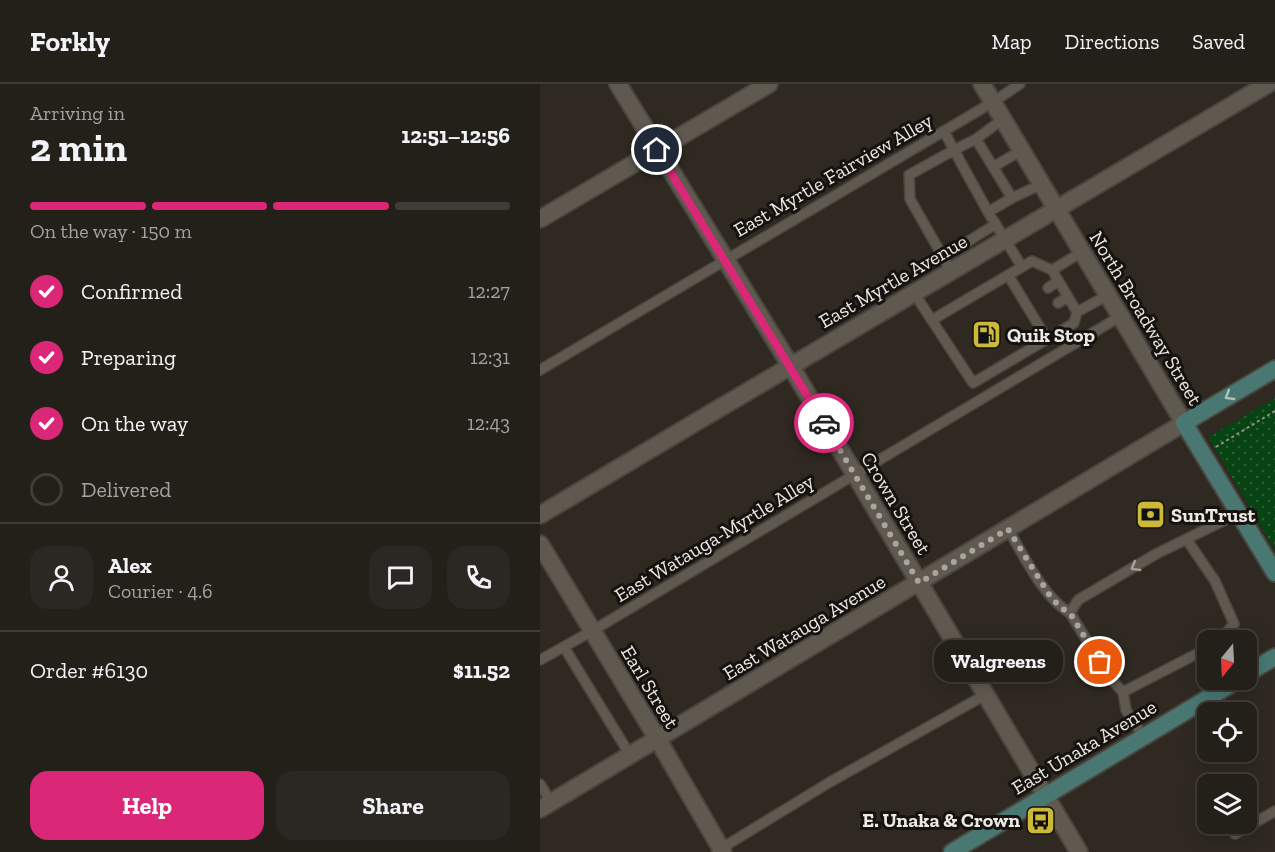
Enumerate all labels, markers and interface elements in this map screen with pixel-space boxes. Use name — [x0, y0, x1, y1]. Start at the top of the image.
text: Forkly — [30, 25, 110, 58]
text: Map — [992, 29, 1032, 54]
text: Directions — [1065, 29, 1159, 54]
text: Saved — [1192, 29, 1245, 54]
text: Arriving in — [30, 101, 125, 125]
street label: East Myrtle Fairview Alley — [729, 108, 937, 242]
text: 12:51–12:56 — [401, 122, 510, 149]
text: 2 min — [30, 124, 127, 171]
pin — [631, 124, 682, 175]
icon: home — [640, 133, 673, 166]
text: On the way · 150 m — [30, 219, 192, 243]
street label: North Broadway Street — [1085, 227, 1208, 410]
street label: East Myrtle Avenue — [815, 229, 971, 333]
icon: check — [30, 275, 63, 308]
text: Confirmed — [81, 278, 182, 305]
text: 12:27 — [468, 279, 510, 303]
fuel station icon: Quik Stop — [970, 319, 1002, 351]
place label: Quik Stop — [1007, 323, 1095, 347]
icon: check — [30, 341, 63, 374]
text: Preparing — [81, 344, 176, 371]
text: 12:31 — [470, 345, 510, 369]
one-way arrow — [1225, 388, 1235, 400]
courier — [794, 393, 854, 453]
icon: check — [30, 407, 63, 440]
icon: car — [808, 407, 841, 440]
text: On the way — [81, 410, 188, 437]
text: 12:43 — [467, 411, 510, 435]
street label: Crown Street — [856, 447, 936, 559]
street label: East Watauga-Myrtle Alley — [610, 468, 819, 607]
text: Delivered — [81, 476, 171, 503]
bank icon: SunTrust — [1134, 499, 1166, 531]
place label: SunTrust — [1171, 503, 1257, 527]
button: person — [30, 546, 93, 609]
button: chat — [369, 546, 432, 609]
button: phone — [447, 546, 510, 609]
text: Alex — [108, 552, 152, 579]
one-way arrow — [1131, 559, 1141, 571]
street label: East Watauga Avenue — [718, 569, 890, 685]
text: Courier · 4.6 — [108, 579, 213, 603]
north arrow — [1197, 630, 1257, 690]
map controls — [1197, 630, 1257, 834]
pin — [1074, 636, 1125, 687]
street label: Earl Street — [616, 641, 684, 733]
callout: Walgreens — [935, 641, 1064, 683]
icon: bag — [1083, 645, 1116, 678]
text: Walgreens — [951, 649, 1046, 673]
text: Order #6130 — [30, 657, 148, 684]
text: $11.52 — [453, 657, 510, 684]
street label: East Unaka Avenue — [1007, 694, 1161, 800]
button: locate — [1197, 702, 1257, 762]
button: Help — [30, 771, 264, 840]
button: Share — [276, 771, 510, 840]
button: layers — [1197, 774, 1257, 834]
bus stop icon: E. Unaka & Crown — [1025, 804, 1057, 836]
place label: E. Unaka & Crown — [862, 808, 1020, 832]

